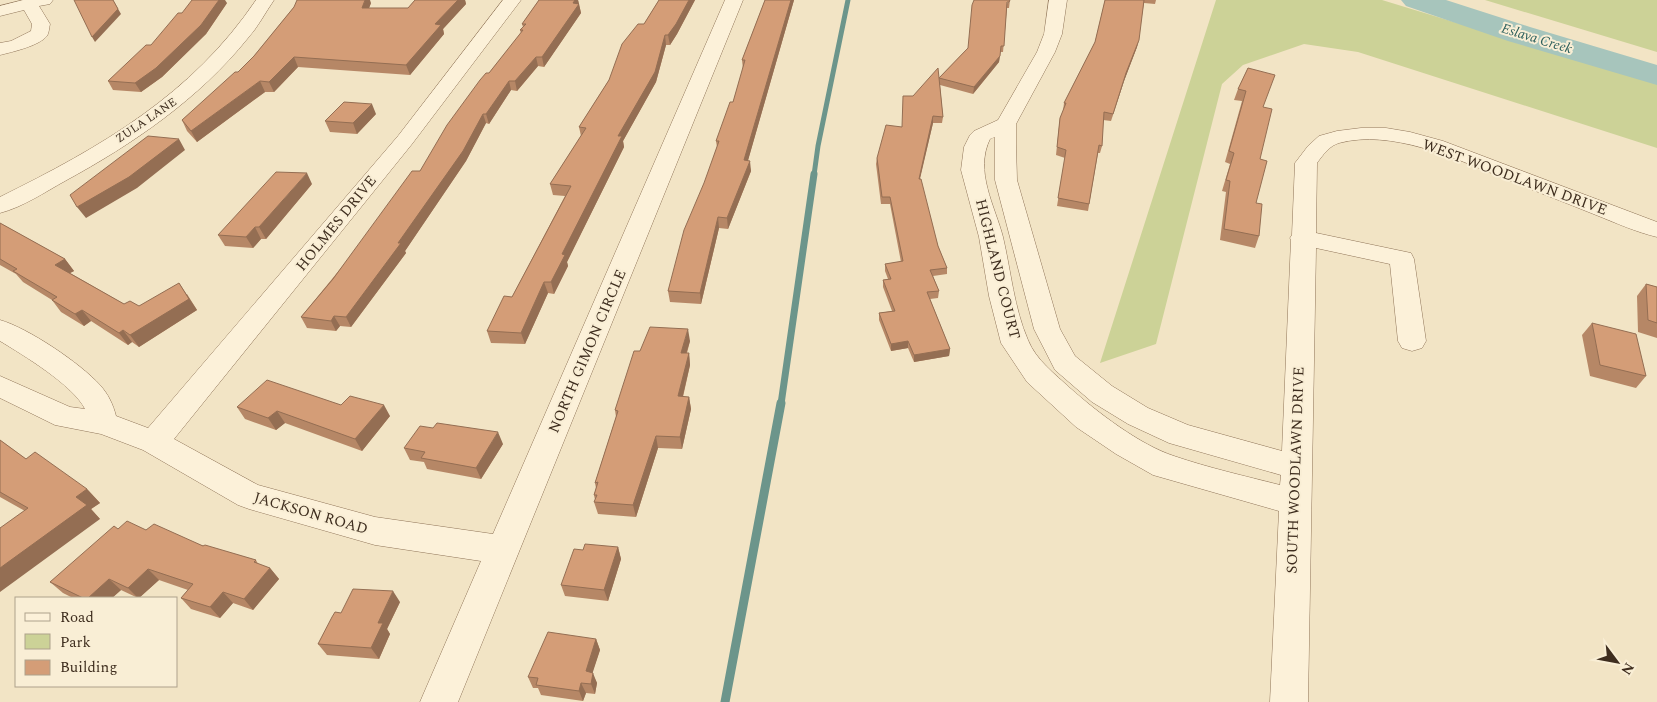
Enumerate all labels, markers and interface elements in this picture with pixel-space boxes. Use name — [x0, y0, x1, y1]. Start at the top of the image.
water label: Eslava Creek — [1499, 18, 1575, 59]
street label: ZULA LANE — [112, 93, 181, 148]
street label: WEST WOODLAWN DRIVE — [1419, 133, 1611, 222]
street label: HOLMES DRIVE — [290, 170, 382, 276]
street label: HIGHLAND COURT — [969, 196, 1026, 342]
street label: NORTH GIMON CIRCLE — [542, 266, 632, 437]
street label: SOUTH WOODLAWN DRIVE — [1280, 366, 1311, 574]
street label: JACKSON ROAD — [251, 486, 371, 541]
legend — [15, 597, 178, 687]
text: Road — [60, 606, 94, 629]
text: Park — [60, 631, 91, 654]
north arrow — [1592, 637, 1642, 687]
text: Building — [60, 656, 117, 679]
text: N — [1616, 658, 1640, 679]

